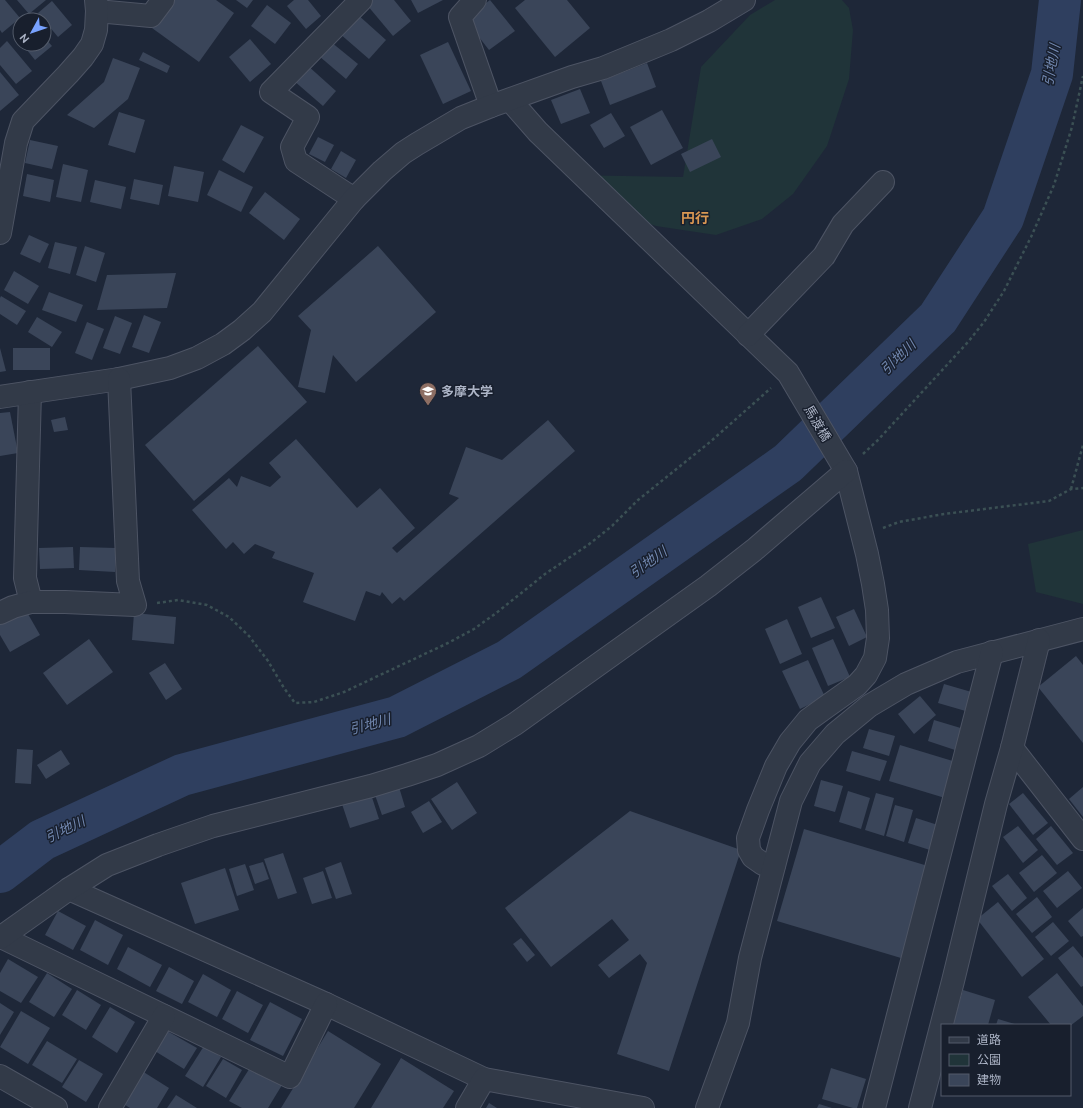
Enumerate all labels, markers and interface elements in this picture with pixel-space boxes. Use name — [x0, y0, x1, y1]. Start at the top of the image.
north arrow — [12, 12, 52, 52]
text: N — [17, 31, 32, 45]
water label: 引地川 — [1039, 41, 1063, 87]
district label: 円行 — [681, 210, 709, 226]
water label: 引地川 — [877, 335, 920, 377]
school or university icon: 多摩大学 — [418, 381, 438, 406]
place label: 多摩大学 — [441, 384, 493, 398]
street label: 馬渡橋 — [802, 403, 834, 443]
water label: 引地川 — [626, 542, 671, 581]
water label: 引地川 — [348, 710, 394, 737]
water label: 引地川 — [43, 812, 89, 845]
legend — [941, 1024, 1071, 1096]
text: 道路 — [977, 1033, 1001, 1046]
text: 公園 — [977, 1053, 1001, 1066]
text: 建物 — [977, 1073, 1001, 1086]

